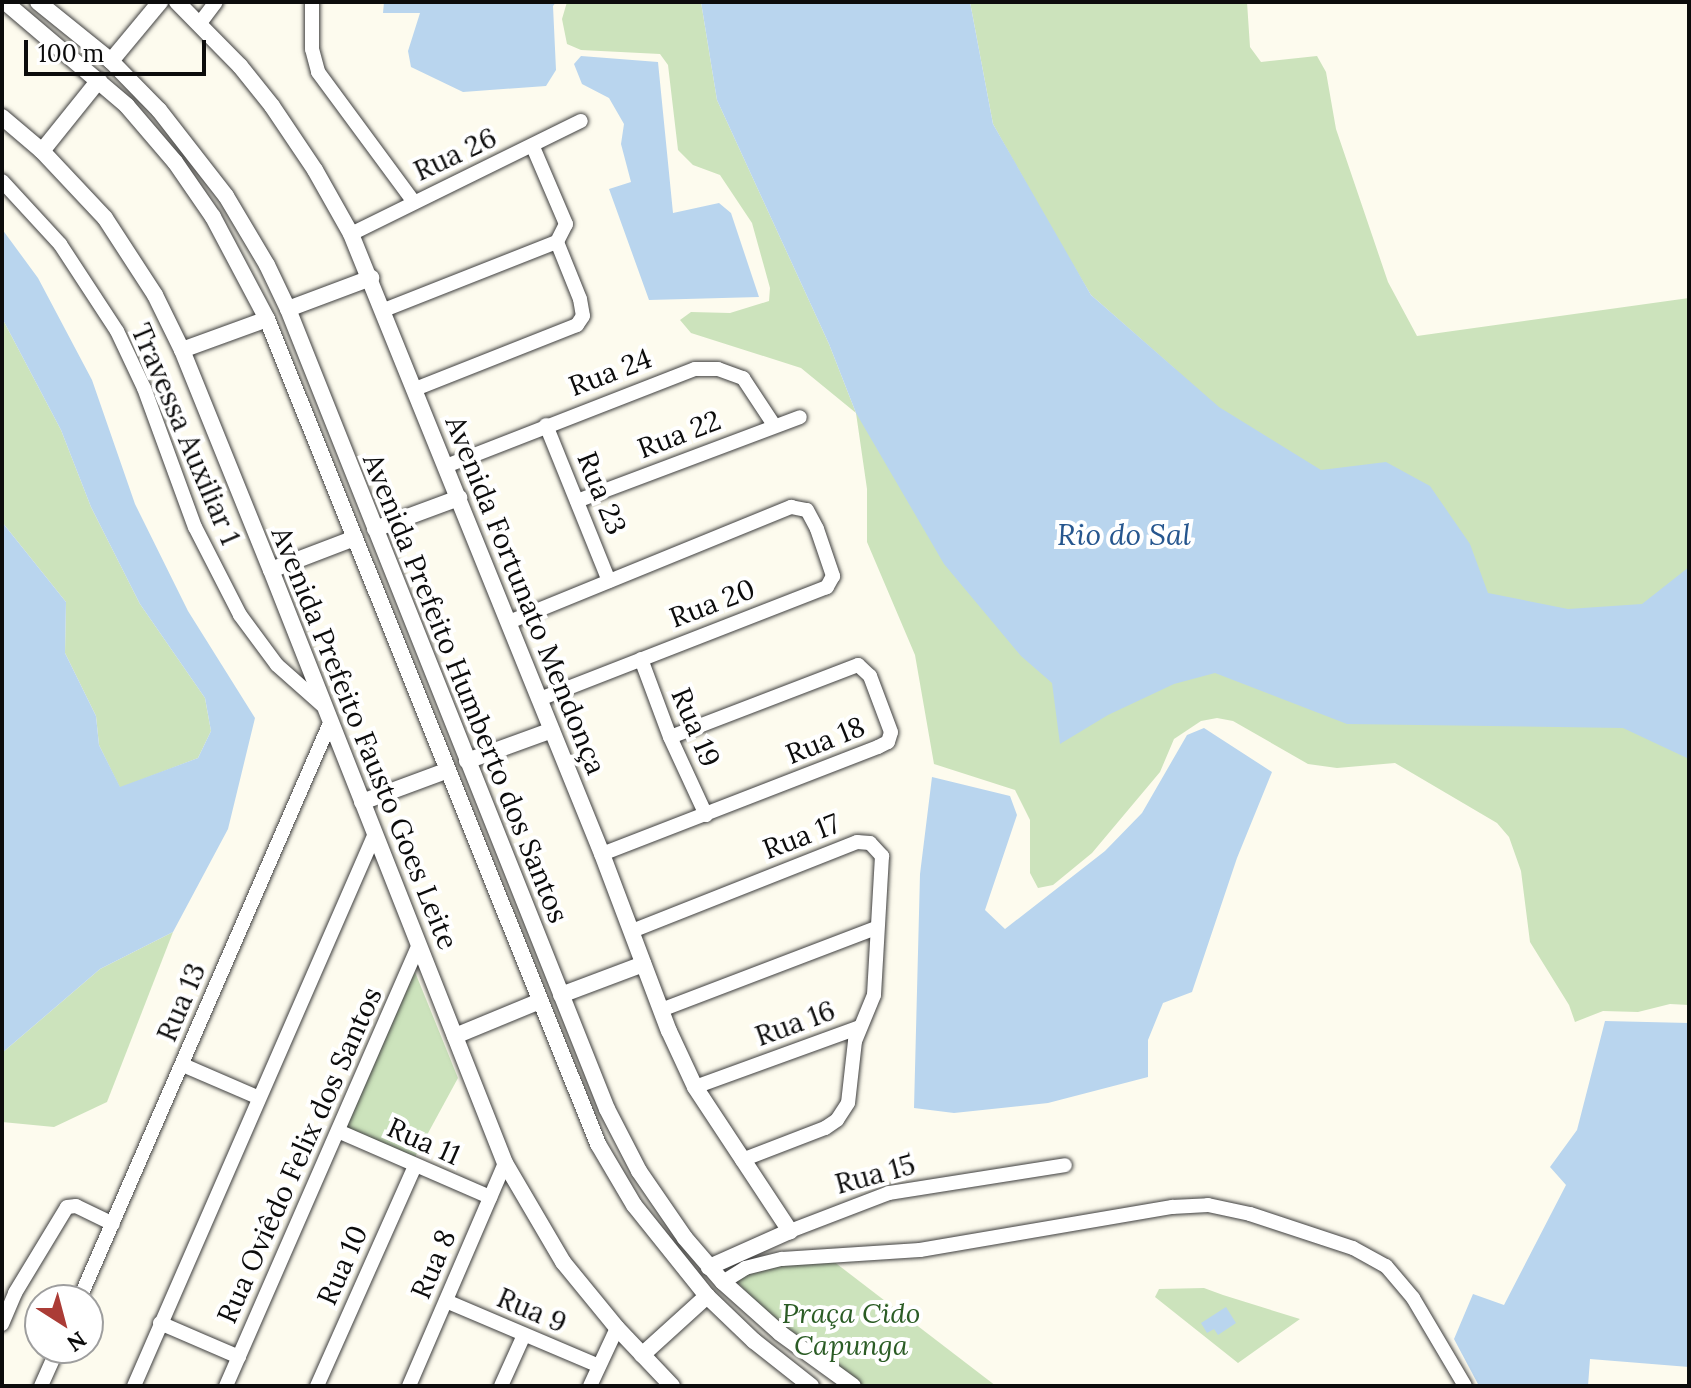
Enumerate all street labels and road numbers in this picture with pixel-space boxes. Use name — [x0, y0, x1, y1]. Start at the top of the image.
street label: Rua 26 — [408, 120, 502, 188]
street label: Travessa Auxiliar 1 — [124, 318, 248, 550]
street label: Rua 24 — [564, 341, 656, 403]
street label: Rua 22 — [633, 403, 725, 465]
street label: Avenida Fortunato Mendonça — [439, 411, 613, 779]
street label: Rua 23 — [570, 447, 634, 539]
street label: Avenida Prefeito Humberto dos Santos — [356, 448, 576, 928]
street label: Avenida Prefeito Fausto Goes Leite — [265, 522, 465, 954]
street label: Rua 20 — [665, 571, 759, 635]
street label: Rua 19 — [664, 682, 728, 772]
street label: Rua 18 — [781, 709, 869, 771]
street label: Rua 17 — [758, 806, 844, 866]
street label: Rua 13 — [150, 958, 212, 1046]
street label: Rua Oviêdo Felix dos Santos — [210, 982, 388, 1328]
street label: Rua 16 — [750, 993, 840, 1053]
street label: Rua 11 — [382, 1110, 466, 1172]
street label: Rua 15 — [831, 1147, 919, 1201]
street label: Rua 10 — [310, 1220, 374, 1310]
street label: Rua 8 — [403, 1224, 463, 1304]
street label: Rua 9 — [492, 1280, 572, 1340]

